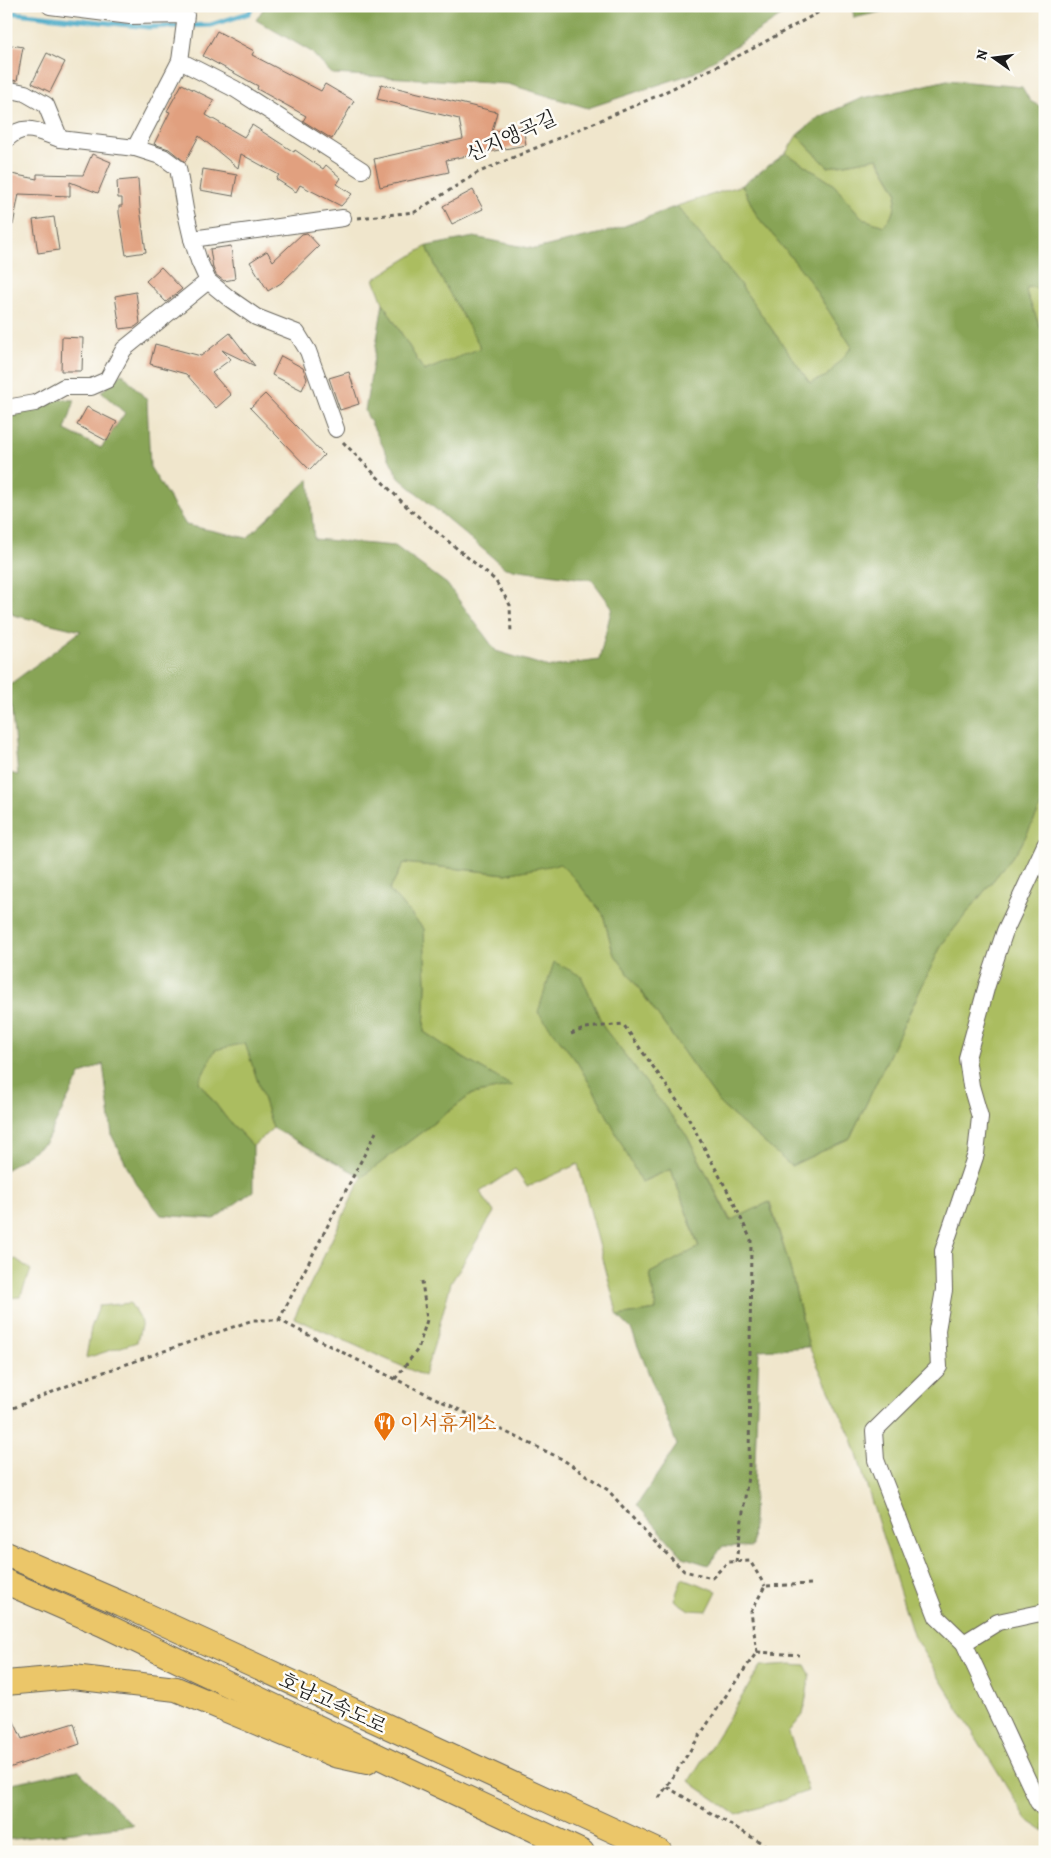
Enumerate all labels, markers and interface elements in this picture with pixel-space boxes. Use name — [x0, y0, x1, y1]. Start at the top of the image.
north arrow — [968, 32, 1018, 82]
text: N — [971, 48, 992, 62]
street label: 신지앵곡길 — [462, 104, 561, 168]
place label: 이서휴게소 — [400, 1410, 497, 1437]
restaurant icon: 이서휴게소 — [372, 1411, 396, 1442]
street label: 호남고속도로 — [275, 1667, 391, 1740]

